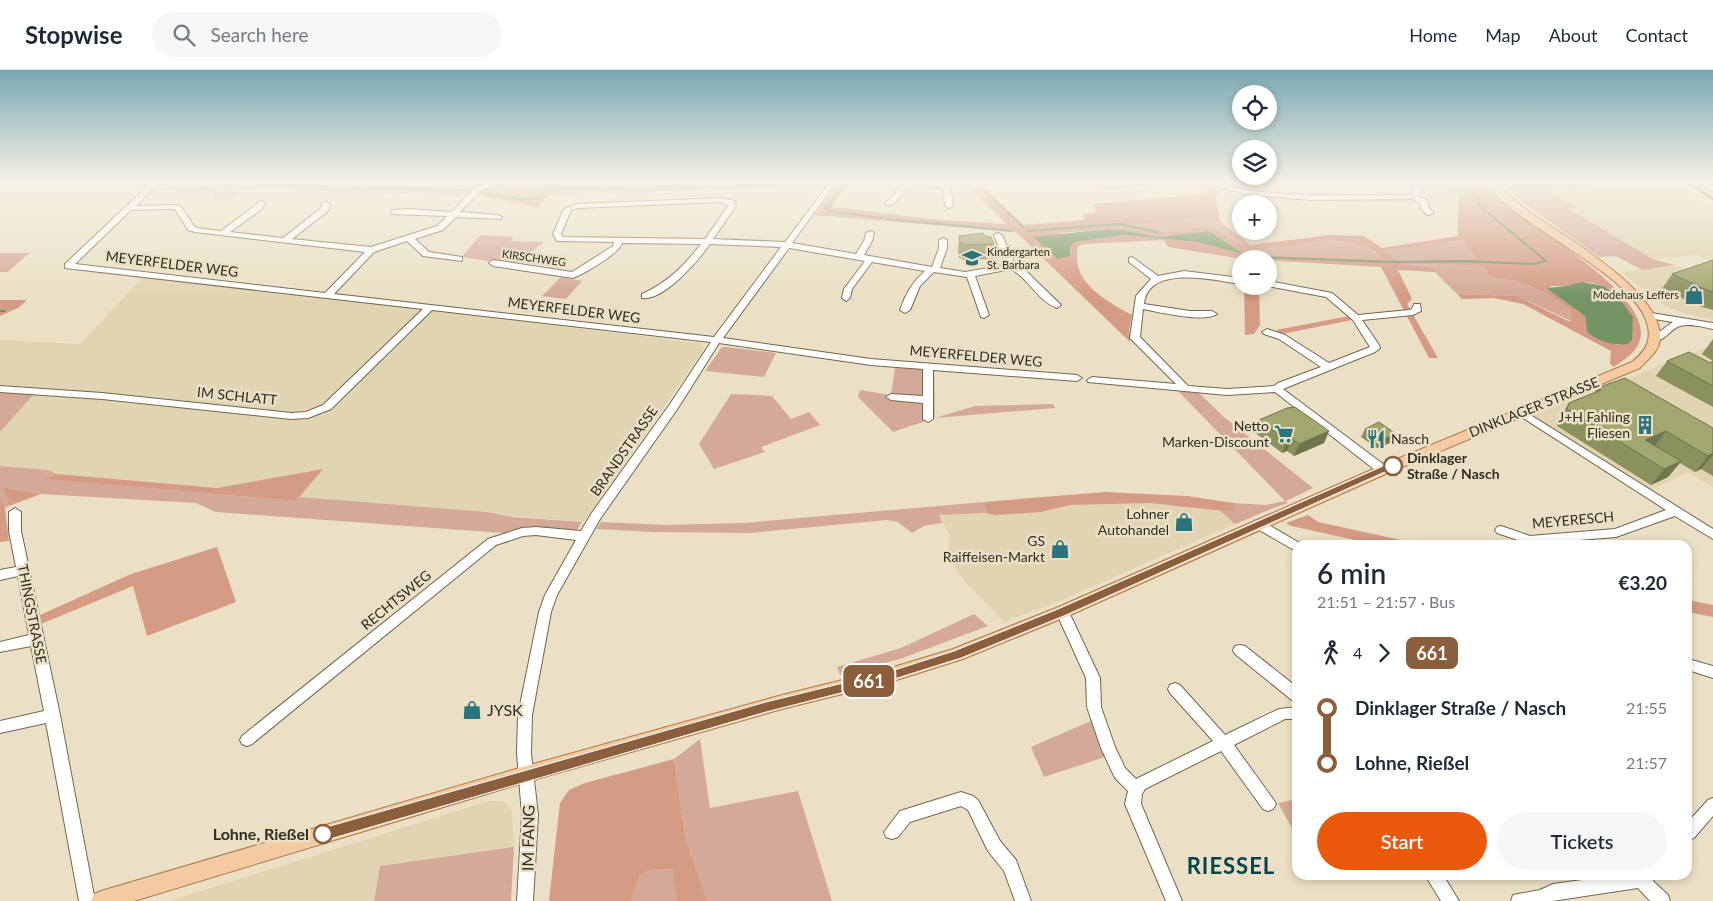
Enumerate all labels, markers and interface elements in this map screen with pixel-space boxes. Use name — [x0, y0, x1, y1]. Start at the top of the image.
search box — [152, 12, 502, 57]
text: Stopwise — [25, 20, 122, 49]
icon: search — [170, 21, 198, 49]
text: Search here — [210, 23, 308, 46]
text: Home — [1409, 24, 1457, 46]
text: Map — [1485, 24, 1521, 46]
text: About — [1549, 24, 1598, 46]
text: Contact — [1626, 24, 1688, 46]
map controls — [1232, 85, 1277, 295]
button: locate — [1232, 85, 1277, 130]
button: layers — [1232, 140, 1277, 185]
button: + — [1232, 195, 1277, 240]
place label: Kindergarten St. Barbara — [987, 245, 1050, 271]
street label: MEYERFELDER WEG — [105, 247, 239, 280]
street label: KIRSCHWEG — [501, 247, 567, 268]
school or university icon: Kindergarten St. Barbara — [961, 247, 983, 269]
button: − — [1232, 250, 1277, 295]
shop icon: Modehaus Leffers — [1683, 284, 1705, 306]
place label: Modehaus Leffers — [1593, 288, 1679, 301]
street label: MEYERFELDER WEG — [507, 293, 641, 326]
street label: MEYERFELDER WEG — [909, 341, 1043, 370]
street label: DINKLAGER STRASSE — [1466, 373, 1601, 440]
street label: IM SCHLATT — [196, 383, 279, 408]
street label: BRANDSTRASSE — [586, 402, 661, 499]
place label: J+H Fahling Fliesen — [1558, 408, 1630, 441]
building icon: J+H Fahling Fliesen — [1634, 414, 1656, 436]
place label: Netto Marken-Discount — [1162, 417, 1269, 450]
supermarket icon: Netto Marken-Discount — [1273, 423, 1295, 445]
restaurant icon: Nasch — [1365, 428, 1387, 450]
place label: Nasch — [1391, 430, 1429, 447]
place label: Dinklager Straße / Nasch — [1407, 449, 1500, 482]
marker: Dinklager Straße / Nasch — [1383, 456, 1403, 476]
place label: Lohner Autohandel — [1098, 505, 1169, 538]
street label: MEYERESCH — [1531, 507, 1615, 532]
shop icon: Lohner Autohandel — [1173, 511, 1195, 533]
place label: GS Raiffeisen-Markt — [943, 532, 1045, 565]
shop icon: GS Raiffeisen-Markt — [1049, 538, 1071, 560]
text: 6 min — [1317, 556, 1386, 590]
street label: THINGSTRASSE — [14, 563, 50, 665]
street label: RECHTSWEG — [357, 566, 434, 633]
text: €3.20 — [1618, 571, 1667, 594]
text: 21:51 – 21:57 · Bus — [1317, 592, 1455, 611]
icon: walk — [1317, 639, 1345, 667]
icon: forward — [1370, 639, 1398, 667]
text: 661 — [1416, 642, 1448, 664]
text: 4 — [1353, 643, 1362, 662]
line badge: 661 — [840, 665, 898, 697]
text: 661 — [853, 670, 885, 692]
text: Dinklager Straße / Nasch — [1355, 696, 1566, 719]
text: 21:55 — [1626, 698, 1667, 717]
shop icon: JYSK — [461, 699, 483, 721]
place label: JYSK — [487, 700, 523, 719]
text: Lohne, Rießel — [1355, 751, 1469, 774]
text: 21:57 — [1626, 753, 1667, 772]
street label: IM FANG — [517, 805, 538, 871]
button: Start — [1317, 812, 1487, 870]
button: Tickets — [1497, 812, 1667, 870]
place label: Lohne, Rießel — [213, 824, 309, 843]
marker: Lohne, Rießel — [313, 824, 333, 844]
district label: RIESSEL — [1187, 852, 1275, 879]

